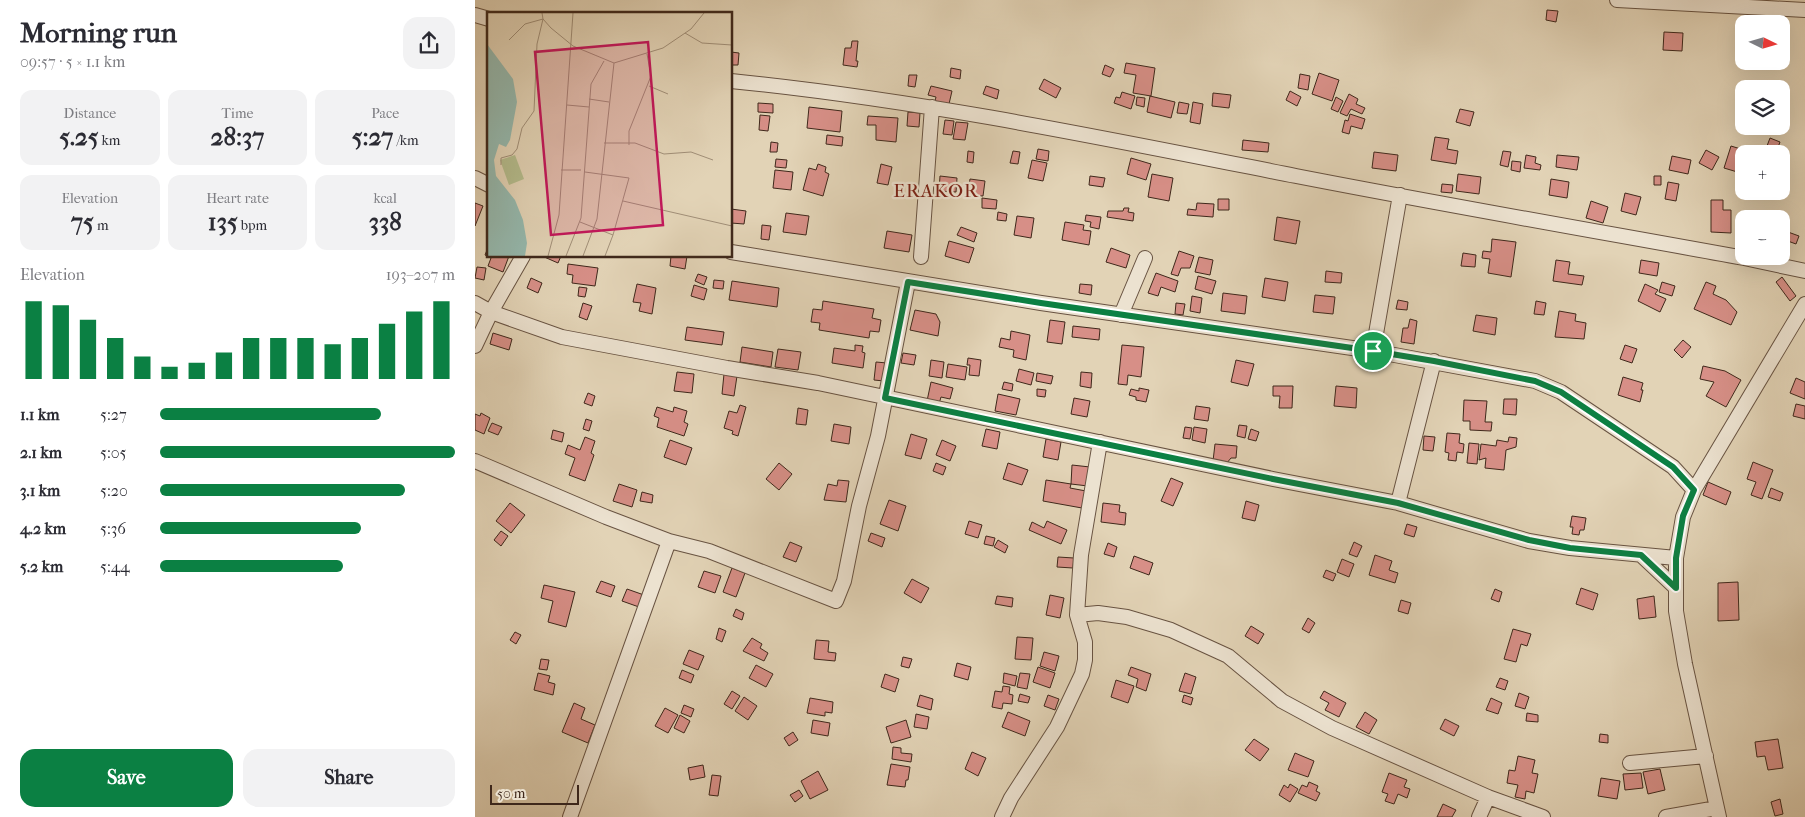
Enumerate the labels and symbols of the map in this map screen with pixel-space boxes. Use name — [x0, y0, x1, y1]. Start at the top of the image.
inset map — [487, 12, 733, 258]
north arrow — [1735, 15, 1790, 70]
district label: ERAKOR — [893, 180, 979, 202]
pin — [1352, 330, 1394, 372]
scale bar — [490, 782, 579, 805]

